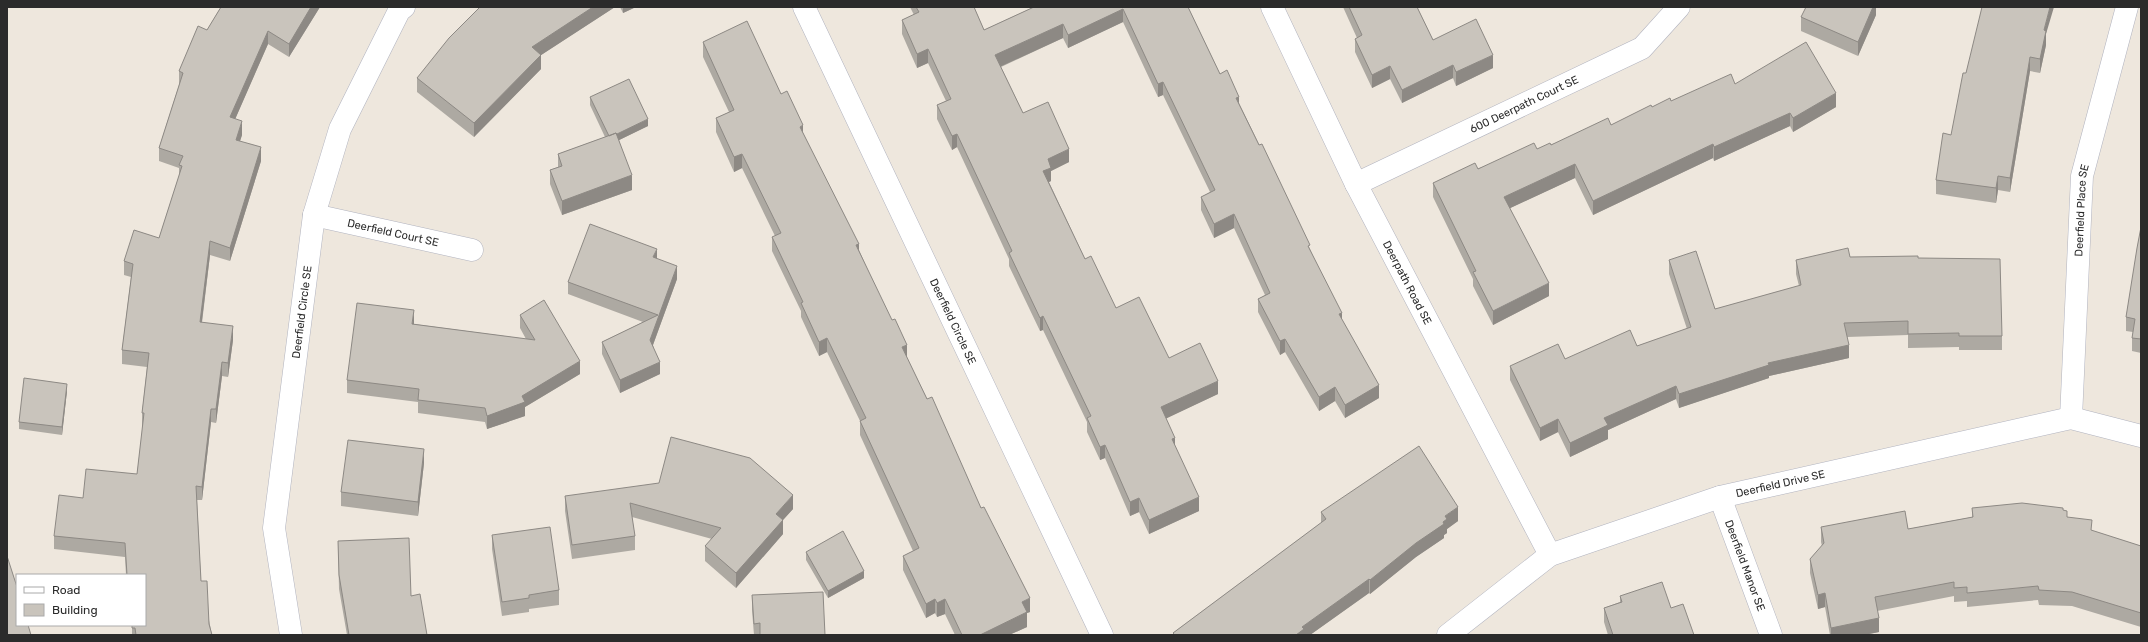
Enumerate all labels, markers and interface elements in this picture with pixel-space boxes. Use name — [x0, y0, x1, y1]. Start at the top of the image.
street label: 600 Deerpath Court SE — [1468, 73, 1581, 136]
street label: Deerfield Place SE — [2072, 163, 2092, 257]
street label: Deerfield Court SE — [346, 217, 440, 250]
street label: Deerpath Road SE — [1380, 239, 1434, 327]
street label: Deerfield Circle SE — [290, 265, 315, 359]
street label: Deerfield Circle SE — [927, 277, 979, 367]
street label: Deerfield Drive SE — [1735, 468, 1826, 500]
street label: Deerfield Manor SE — [1722, 518, 1768, 613]
legend — [16, 574, 146, 626]
text: Road — [52, 583, 80, 597]
text: Building — [52, 603, 98, 617]

